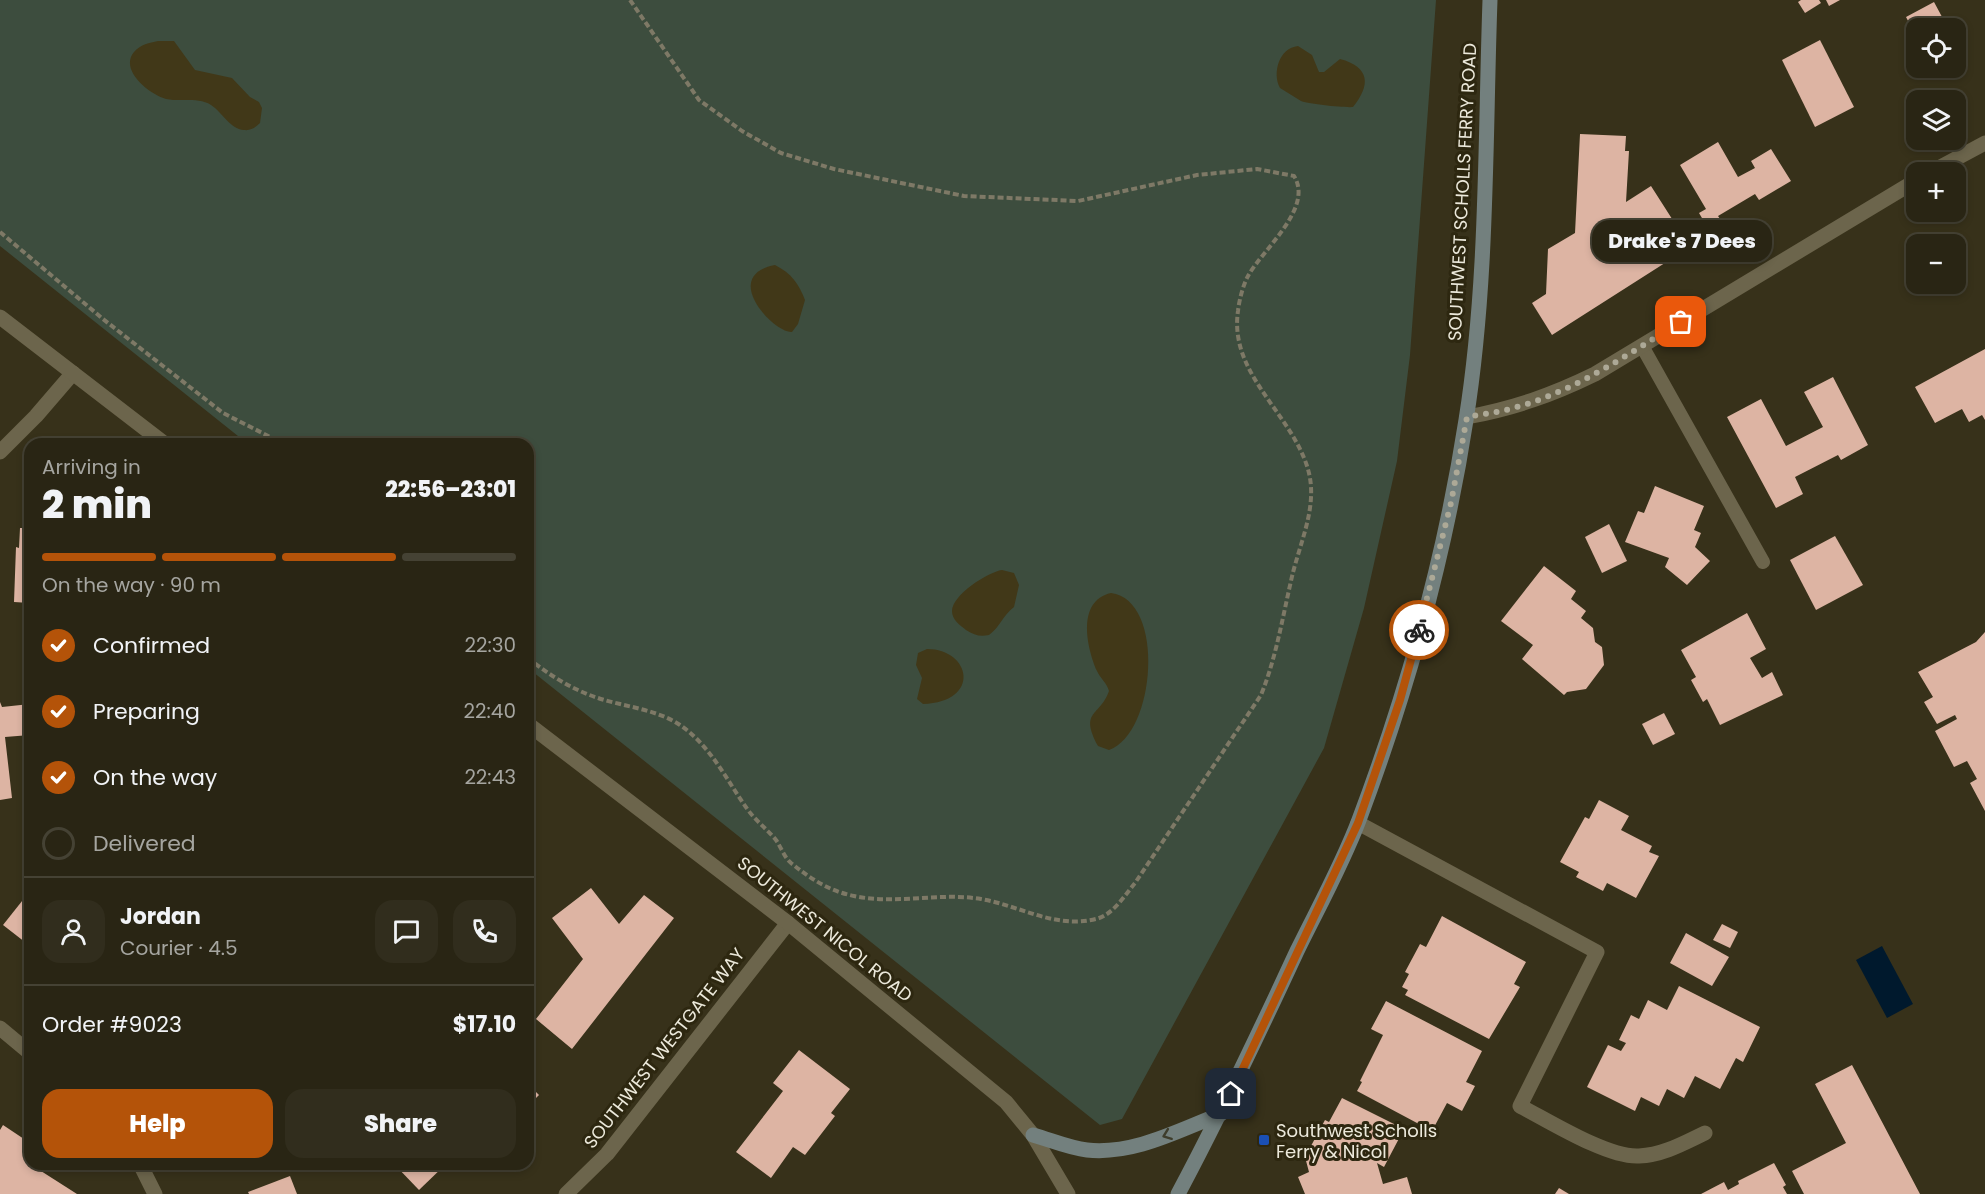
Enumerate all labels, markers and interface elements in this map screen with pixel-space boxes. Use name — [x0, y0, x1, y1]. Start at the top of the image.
map controls — [1906, 18, 1966, 294]
button: locate — [1906, 18, 1966, 78]
street label: SOUTHWEST SCHOLLS FERRY ROAD — [1442, 42, 1482, 342]
button: layers — [1906, 90, 1966, 150]
button: + — [1906, 162, 1966, 222]
callout: Drake's 7 Dees — [1591, 220, 1771, 262]
text: Drake's 7 Dees — [1608, 227, 1756, 255]
button: − — [1906, 234, 1966, 294]
pin — [1655, 296, 1706, 347]
icon: bag — [1664, 305, 1697, 338]
text: Arriving in — [42, 453, 141, 481]
text: 22:56–23:01 — [385, 474, 516, 505]
text: 2 min — [42, 477, 152, 532]
text: On the way · 90 m — [42, 571, 221, 599]
courier — [1389, 600, 1449, 660]
icon: bike — [1403, 614, 1436, 647]
icon: check — [42, 629, 75, 662]
text: Confirmed — [93, 630, 210, 661]
text: 22:30 — [464, 631, 516, 659]
icon: check — [42, 695, 75, 728]
text: Preparing — [93, 696, 200, 727]
text: 22:40 — [464, 697, 516, 725]
icon: check — [42, 761, 75, 794]
text: On the way — [93, 762, 217, 793]
text: 22:43 — [464, 763, 516, 791]
text: Delivered — [93, 828, 196, 859]
street label: SOUTHWEST NICOL ROAD — [732, 850, 918, 1008]
button: person — [42, 900, 105, 963]
button: chat — [375, 900, 438, 963]
button: phone — [453, 900, 516, 963]
text: Jordan — [120, 901, 201, 932]
text: Courier · 4.5 — [120, 934, 238, 962]
street label: SOUTHWEST WESTGATE WAY — [578, 942, 751, 1153]
text: Order #9023 — [42, 1009, 182, 1040]
text: $17.10 — [453, 1009, 516, 1040]
pin — [1205, 1068, 1256, 1119]
icon: home — [1214, 1077, 1247, 1110]
button: Help — [42, 1089, 273, 1158]
button: Share — [285, 1089, 516, 1158]
place label: Southwest Scholls Ferry & Nicol — [1276, 1118, 1437, 1164]
one-way arrow — [1162, 1128, 1173, 1140]
marker: Southwest Scholls Ferry & Nicol — [1257, 1133, 1271, 1147]

